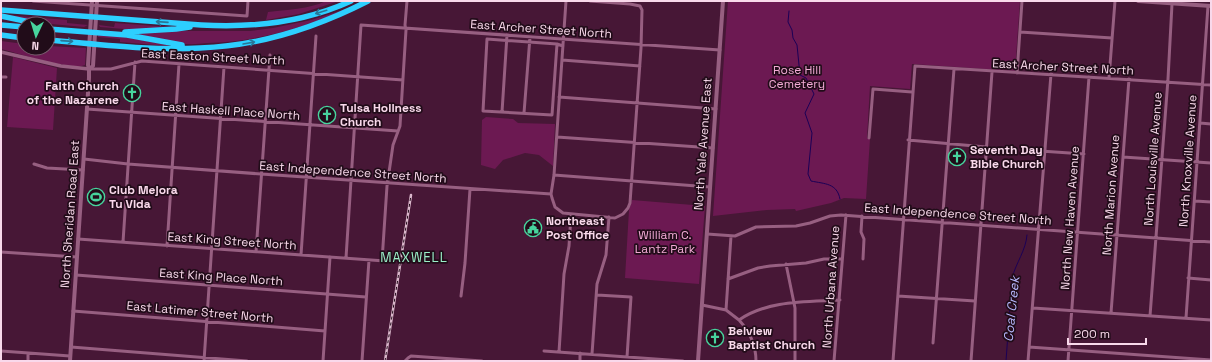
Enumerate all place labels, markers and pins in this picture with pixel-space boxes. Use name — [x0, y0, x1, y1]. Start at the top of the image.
place label: Faith Church of the Nazarene — [27, 78, 119, 108]
church icon: Faith Church of the Nazarene — [122, 83, 142, 103]
place label: Tulsa Holiness Church — [340, 100, 422, 130]
church icon: Tulsa Holiness Church — [317, 105, 337, 125]
place label: Seventh Day Bible Church — [970, 142, 1043, 172]
church icon: Seventh Day Bible Church — [947, 147, 967, 167]
place label: Club Mejora Tu VIda — [109, 182, 178, 212]
sports icon: Club Mejora Tu VIda — [86, 187, 106, 207]
place label: Northeast Post Office — [546, 213, 609, 243]
public building icon: Northeast Post Office — [523, 218, 543, 238]
place label: Belview Baptist Church — [728, 323, 815, 353]
church icon: Belview Baptist Church — [705, 328, 725, 348]

